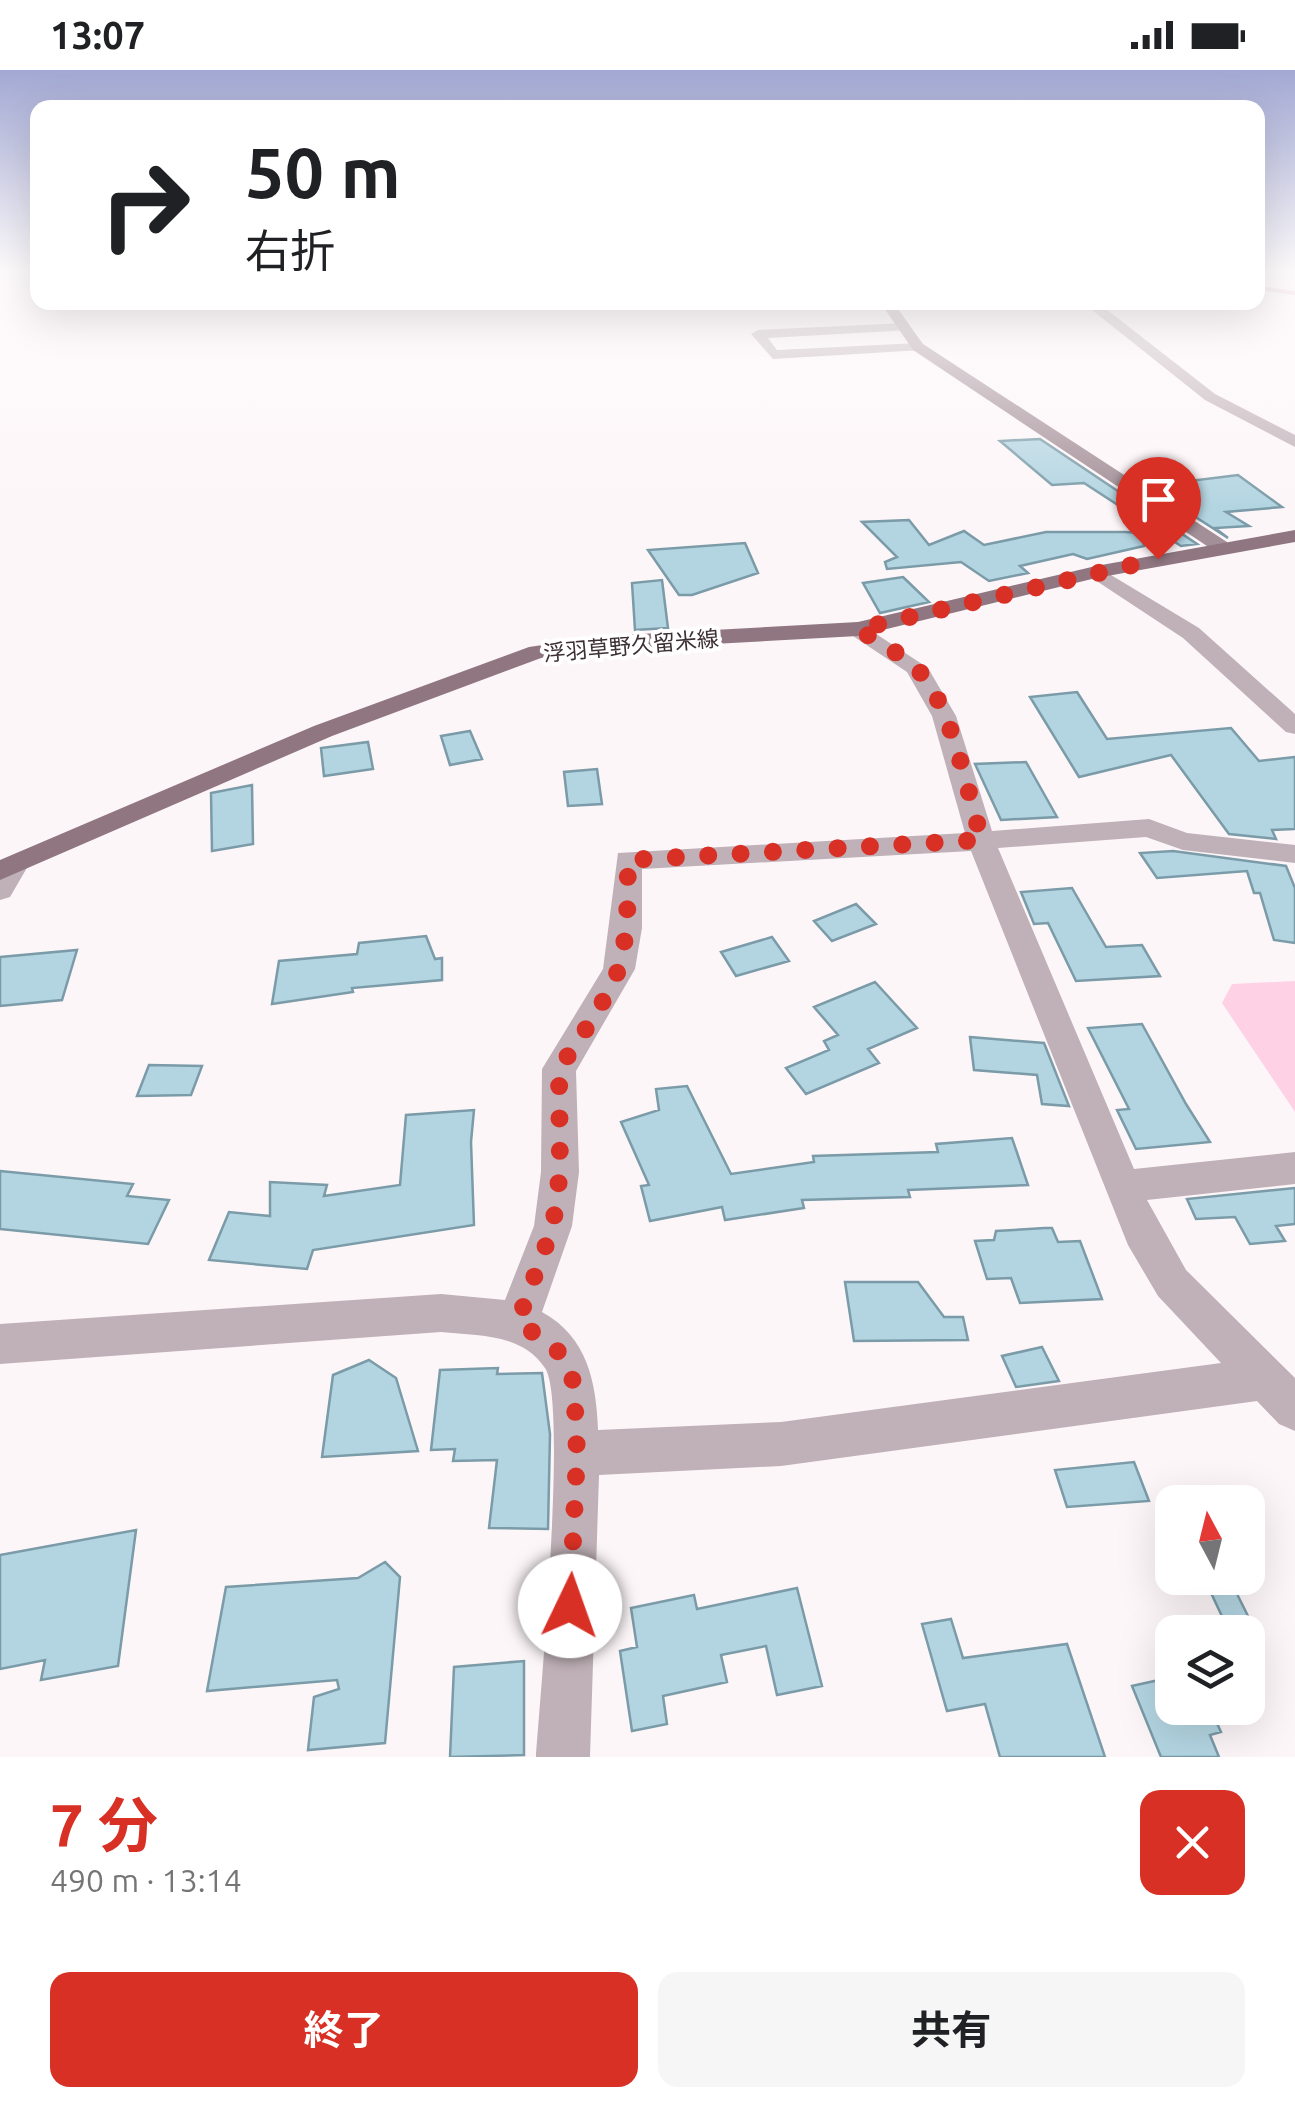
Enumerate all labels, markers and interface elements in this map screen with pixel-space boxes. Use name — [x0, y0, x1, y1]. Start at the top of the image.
text: 13:07 — [50, 14, 145, 56]
text: 50 m — [245, 133, 401, 211]
icon: right — [80, 140, 210, 270]
text: 右折 — [245, 225, 335, 276]
pin — [1116, 457, 1201, 560]
icon: arrive — [1131, 472, 1186, 527]
street label: 浮羽草野久留米線 — [542, 625, 720, 665]
north arrow — [1155, 1485, 1265, 1595]
map controls — [1155, 1485, 1265, 1725]
position arrow — [518, 1554, 622, 1658]
button: layers — [1155, 1615, 1265, 1725]
button: close — [1140, 1790, 1245, 1895]
text: 7 分 — [50, 1791, 158, 1858]
text: 490 m · 13:14 — [50, 1862, 242, 1898]
button: 終了 — [50, 1972, 638, 2087]
button: 共有 — [658, 1972, 1245, 2087]

